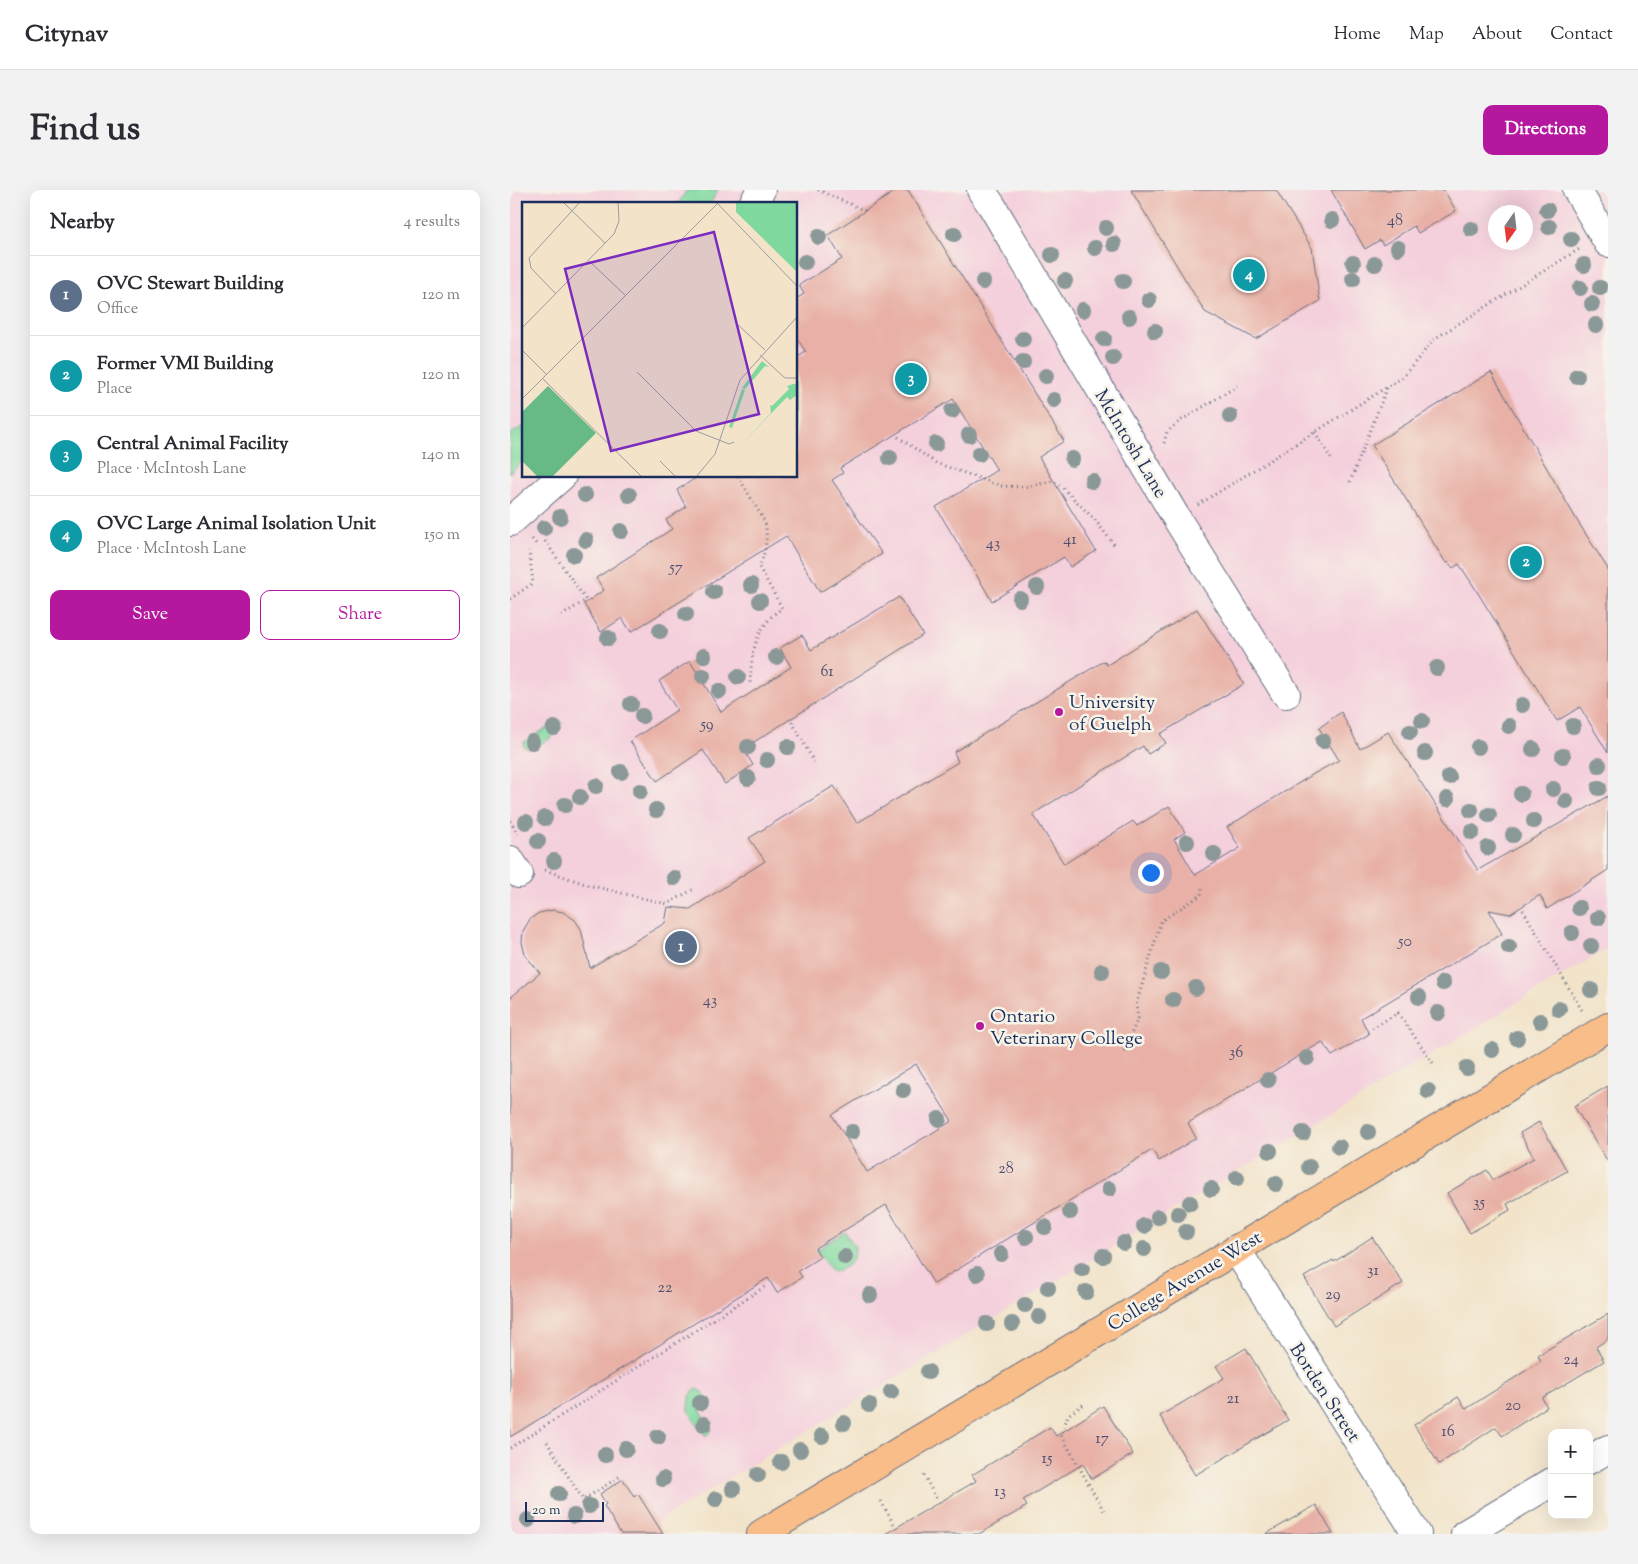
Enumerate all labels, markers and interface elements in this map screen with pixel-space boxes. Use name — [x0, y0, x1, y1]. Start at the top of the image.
text: Citynav — [25, 18, 108, 52]
text: Home — [1334, 22, 1381, 48]
text: Map — [1409, 22, 1444, 48]
text: About — [1472, 22, 1522, 48]
text: Contact — [1550, 22, 1613, 48]
text: Find us — [30, 105, 140, 156]
button: Directions — [1483, 105, 1608, 155]
inset map — [522, 202, 798, 478]
north arrow — [1488, 205, 1533, 250]
text: Nearby — [50, 208, 115, 238]
house number: 48 — [1387, 210, 1403, 233]
text: 4 results — [404, 211, 460, 234]
pin: 4 — [1233, 256, 1265, 294]
text: OVC Stewart Building — [97, 271, 284, 298]
text: 1 — [63, 284, 69, 307]
text: 120 m — [422, 284, 460, 307]
text: Office — [97, 298, 138, 321]
text: Former VMI Building — [97, 351, 273, 378]
pin: 3 — [895, 360, 927, 398]
text: 2 — [62, 364, 70, 387]
text: 120 m — [422, 364, 460, 387]
text: Place — [97, 378, 132, 401]
street label: McIntosh Lane — [1087, 385, 1173, 504]
text: Central Animal Facility — [97, 431, 289, 458]
text: 3 — [63, 444, 69, 467]
text: 140 m — [422, 444, 460, 467]
text: Place · McIntosh Lane — [97, 458, 247, 481]
text: OVC Large Animal Isolation Unit — [97, 511, 376, 538]
text: 4 — [62, 524, 70, 547]
text: 150 m — [424, 524, 460, 547]
house number: 41 — [1063, 529, 1077, 552]
house number: 43 — [986, 533, 1000, 556]
text: Place · McIntosh Lane — [97, 538, 247, 561]
pin: 2 — [1510, 543, 1542, 581]
house number: 57 — [668, 557, 683, 580]
button: Save — [50, 590, 250, 640]
button: Share — [260, 590, 460, 640]
house number: 61 — [820, 661, 834, 684]
place label: University of Guelph — [1069, 690, 1156, 739]
marker: University of Guelph — [1053, 706, 1065, 718]
house number: 59 — [699, 714, 714, 737]
your location — [1138, 860, 1164, 886]
pin: 1 — [665, 928, 697, 966]
house number: 50 — [1397, 931, 1412, 954]
house number: 43 — [703, 990, 717, 1013]
place label: Ontario Veterinary College — [990, 1004, 1143, 1053]
marker: Ontario Veterinary College — [974, 1020, 986, 1032]
house number: 36 — [1229, 1042, 1243, 1065]
house number: 28 — [998, 1158, 1014, 1181]
house number: 35 — [1473, 1192, 1485, 1215]
street label: College Avenue West — [1103, 1225, 1268, 1339]
house number: 31 — [1367, 1260, 1380, 1283]
house number: 22 — [658, 1277, 673, 1300]
house number: 29 — [1325, 1284, 1341, 1307]
street label: Borden Street — [1282, 1339, 1366, 1449]
house number: 24 — [1563, 1349, 1579, 1372]
house number: 21 — [1227, 1388, 1240, 1411]
house number: 20 — [1505, 1395, 1521, 1418]
house number: 16 — [1441, 1421, 1455, 1444]
house number: 17 — [1095, 1428, 1109, 1451]
map controls — [1548, 1429, 1593, 1519]
button: + — [1548, 1429, 1593, 1474]
house number: 15 — [1042, 1448, 1053, 1471]
button: − — [1548, 1474, 1593, 1519]
house number: 13 — [994, 1481, 1006, 1504]
scale bar — [525, 1499, 604, 1522]
text: 20 m — [532, 1501, 561, 1521]

